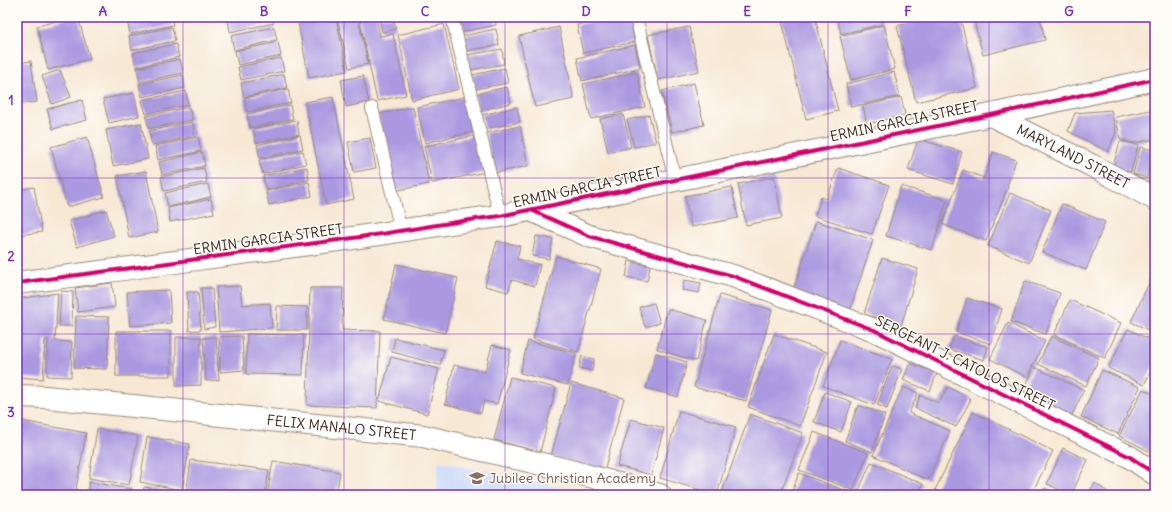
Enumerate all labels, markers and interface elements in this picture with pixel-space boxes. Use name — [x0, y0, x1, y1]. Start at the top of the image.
text: A — [99, 3, 108, 20]
text: B — [260, 3, 269, 20]
text: C — [421, 3, 430, 20]
text: D — [581, 3, 591, 20]
text: E — [743, 3, 751, 20]
text: F — [904, 3, 912, 20]
text: G — [1064, 3, 1074, 20]
text: 1 — [8, 92, 14, 109]
street label: ERMIN GARCIA STREET — [828, 97, 980, 145]
street label: MARYLAND STREET — [1014, 120, 1133, 193]
street label: ERMIN GARCIA STREET — [511, 163, 663, 211]
street label: ERMIN GARCIA STREET — [192, 220, 344, 258]
text: 2 — [7, 248, 15, 265]
street label: SERGEANT J. CATOLOS STREET — [872, 312, 1058, 414]
text: 3 — [7, 404, 15, 421]
street label: FELIX MANALO STREET — [266, 411, 417, 444]
school or university icon: Jubilee Christian Academy — [468, 469, 486, 487]
place label: Jubilee Christian Academy — [489, 469, 656, 487]

